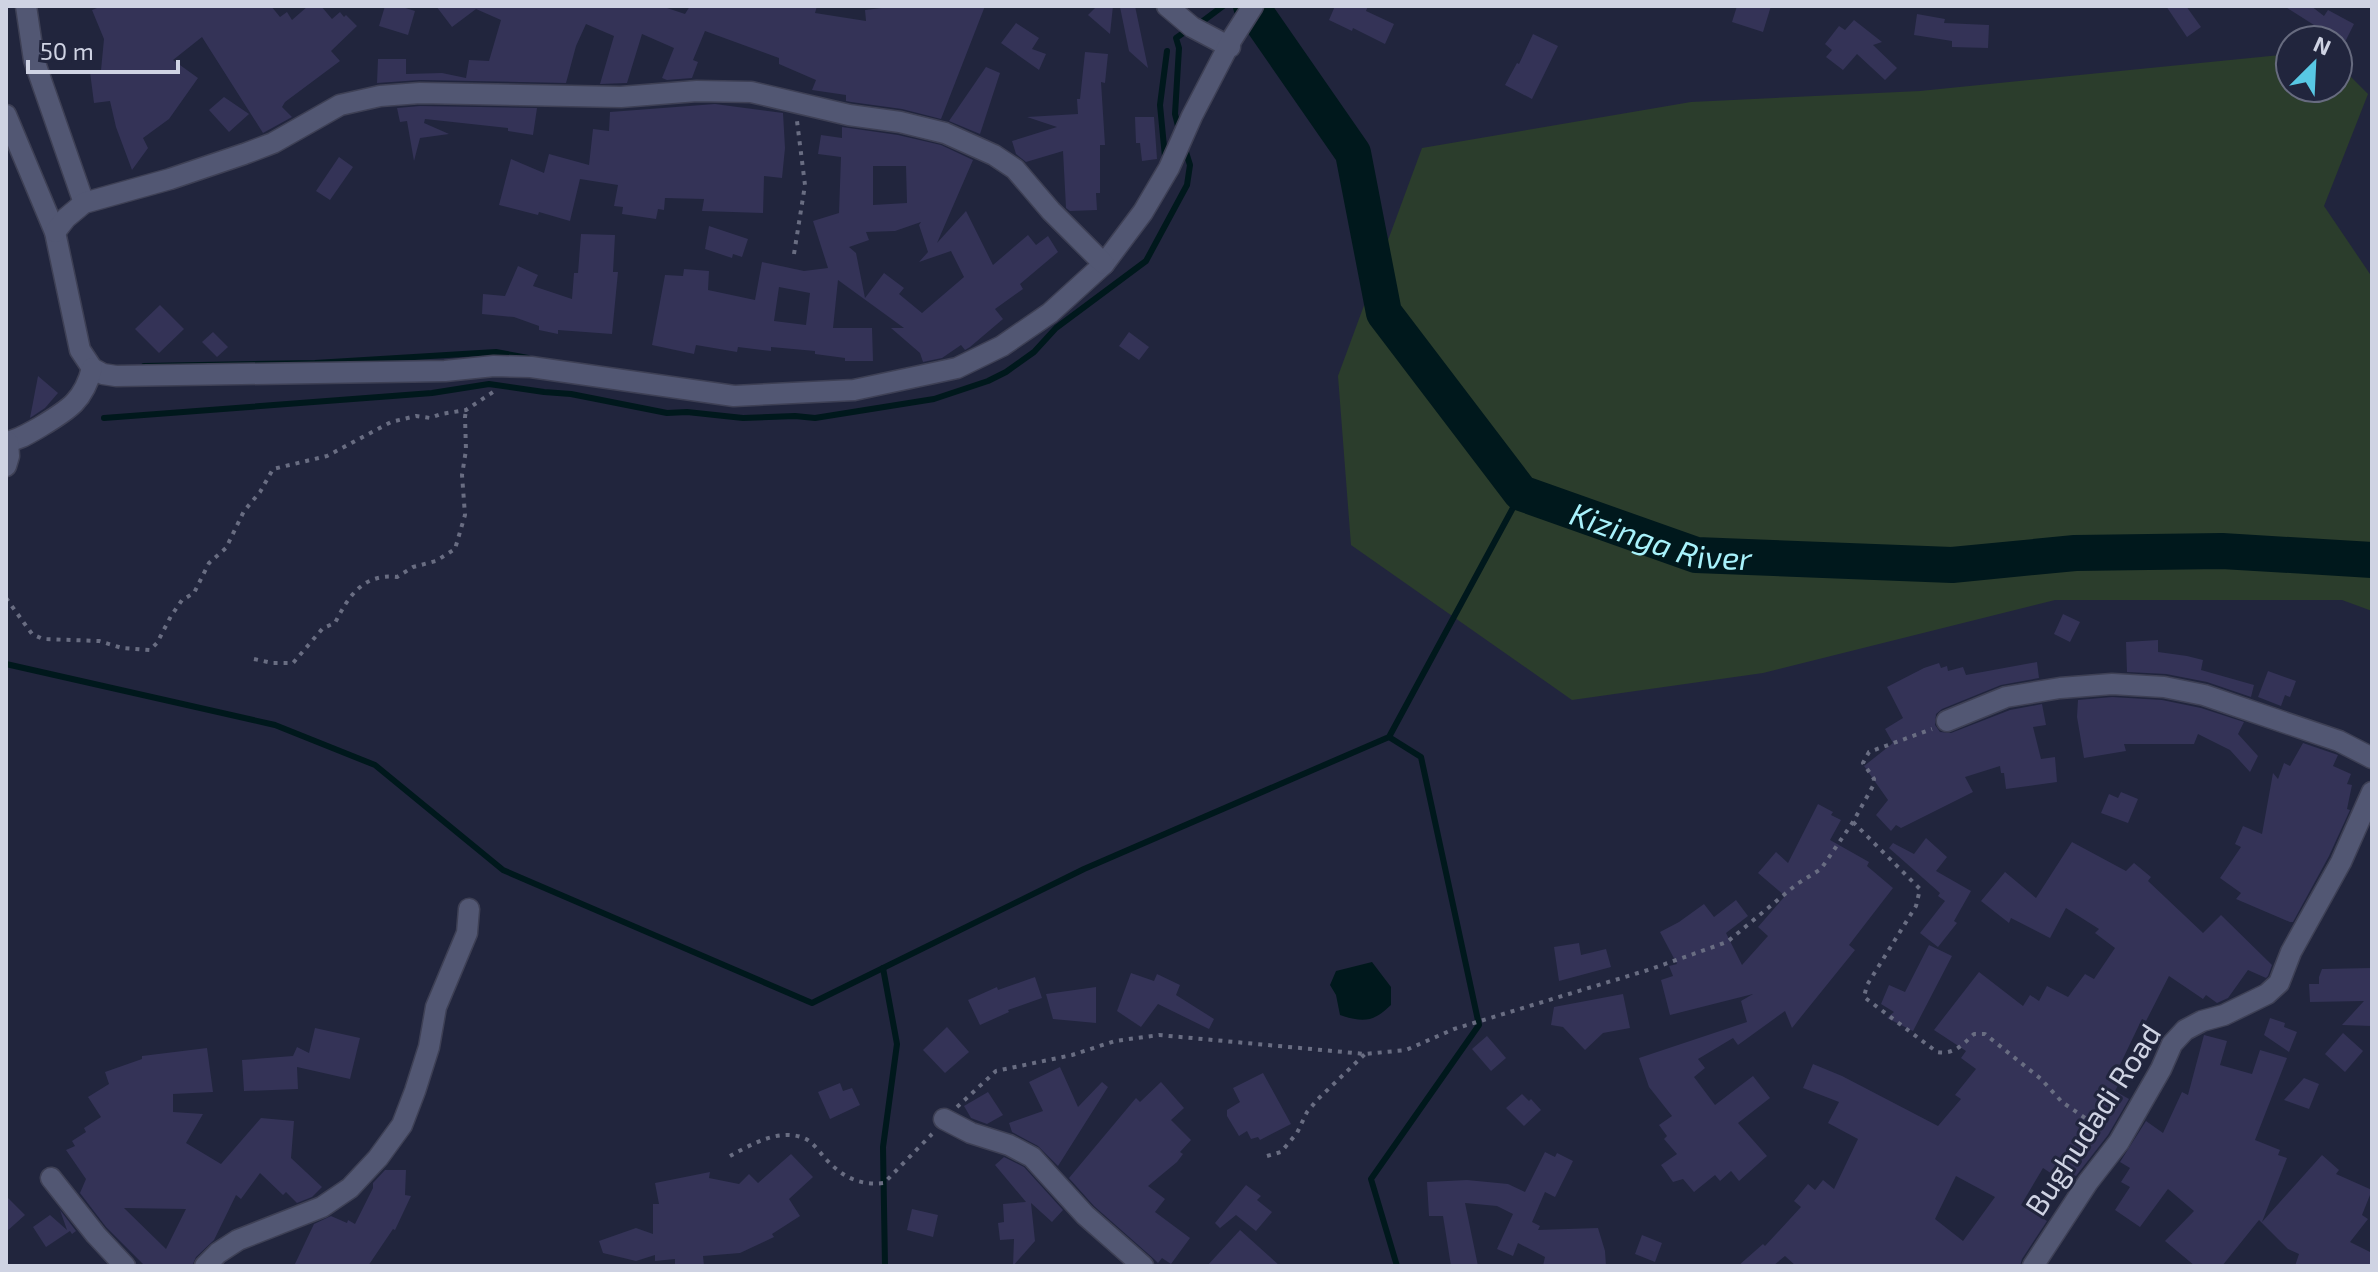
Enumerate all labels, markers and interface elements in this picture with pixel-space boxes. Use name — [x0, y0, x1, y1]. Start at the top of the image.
scale bar — [28, 24, 178, 74]
north arrow — [2274, 24, 2354, 104]
text: N — [2310, 30, 2335, 60]
text: 50 m — [40, 36, 94, 65]
water label: Kizinga River — [1566, 493, 1754, 576]
street label: Bughudadi Road — [2017, 1017, 2167, 1221]

